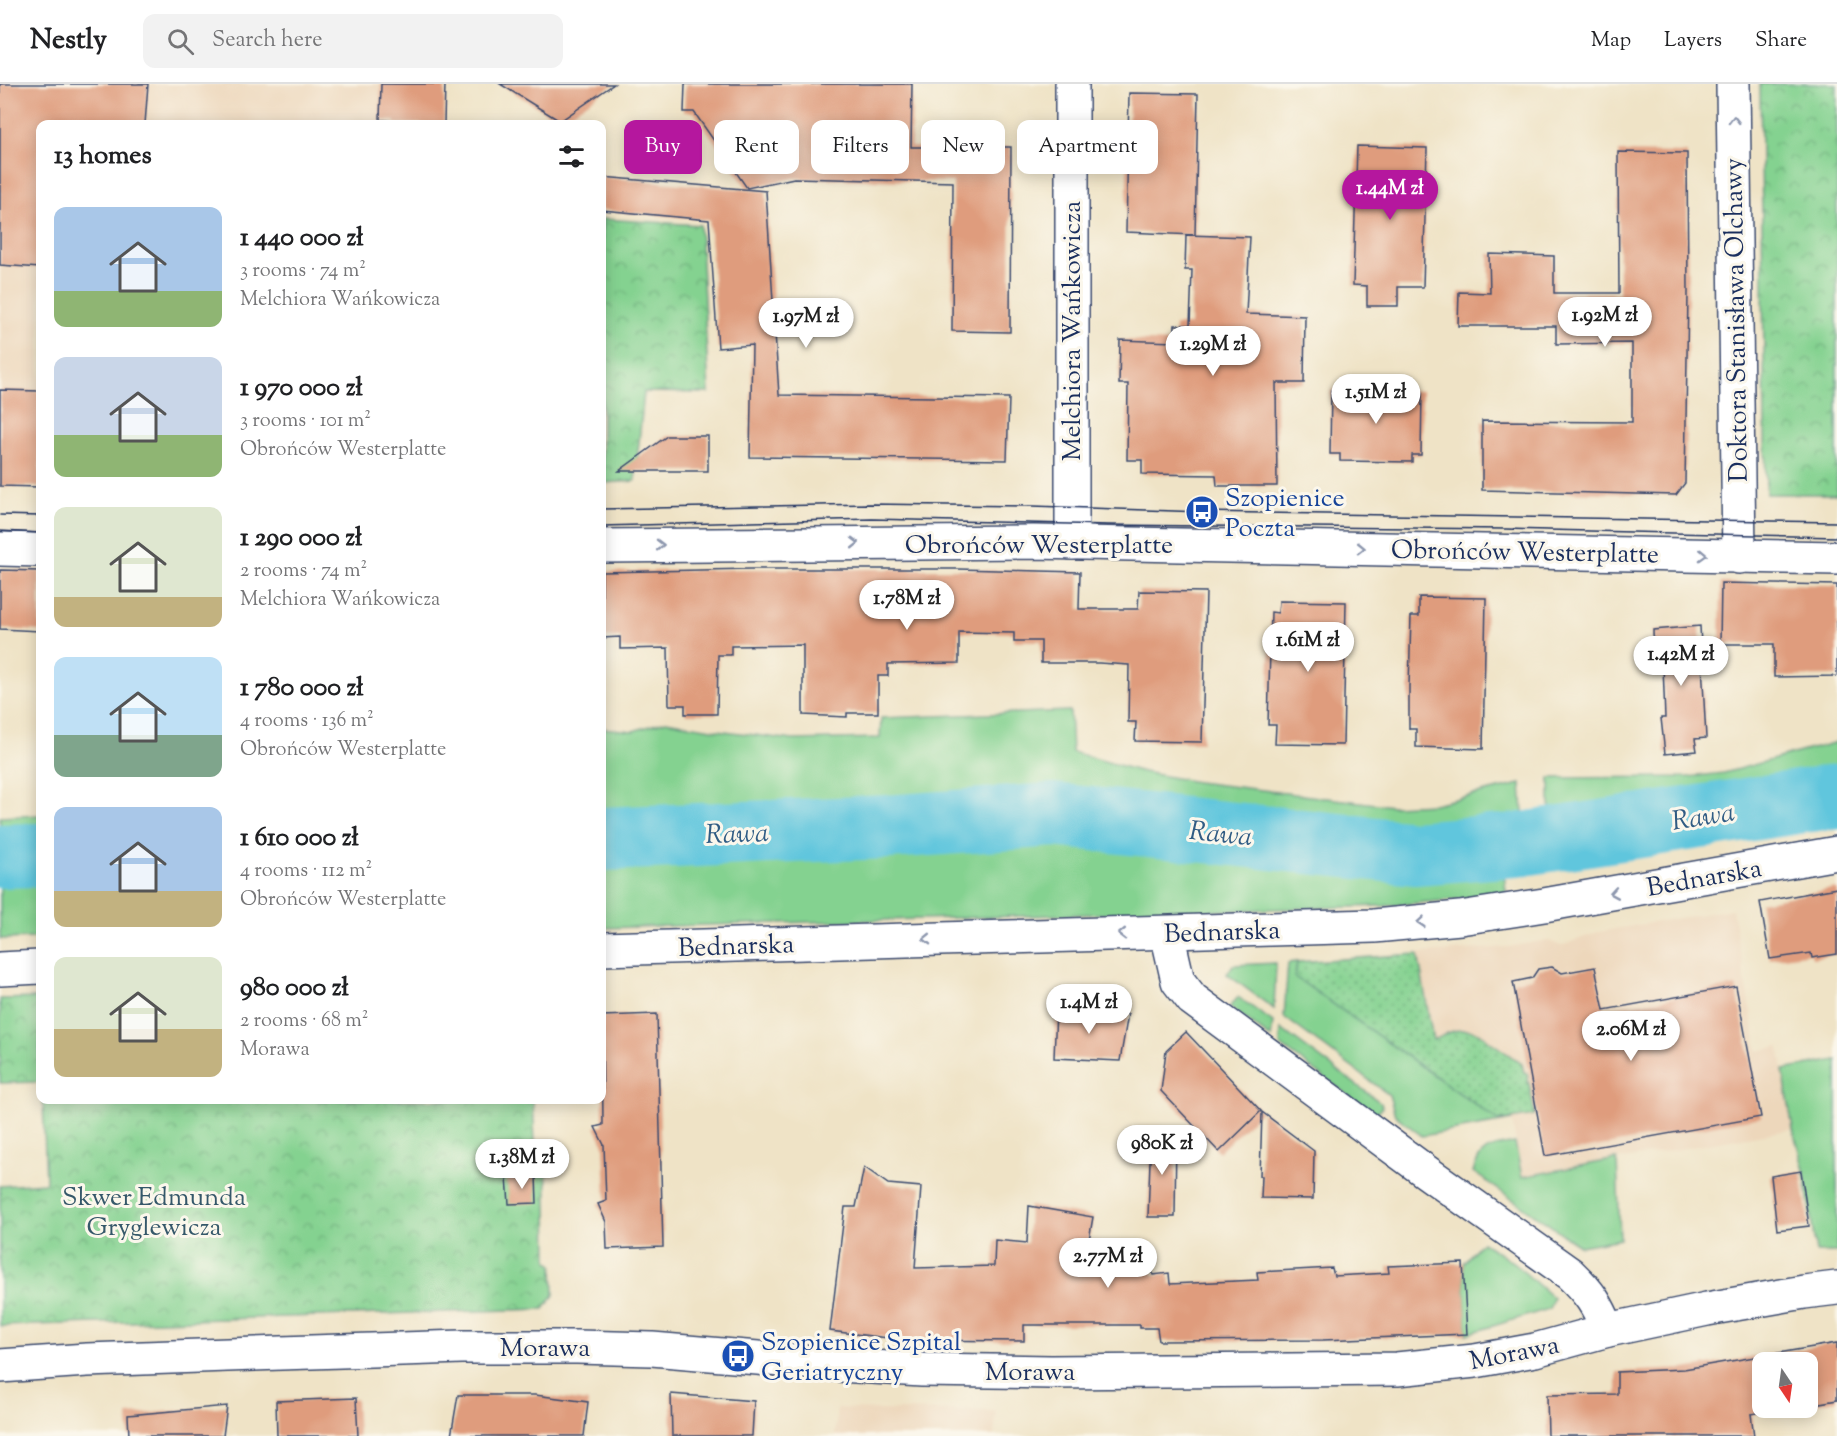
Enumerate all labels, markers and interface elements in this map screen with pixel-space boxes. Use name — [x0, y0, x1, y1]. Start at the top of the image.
search box — [143, 14, 563, 68]
text: Nestly — [30, 21, 107, 61]
icon: search — [164, 25, 197, 58]
text: Search here — [212, 25, 322, 57]
text: Map — [1591, 26, 1631, 56]
text: Layers — [1664, 26, 1722, 56]
text: Share — [1755, 26, 1807, 56]
one-way arrow — [1727, 116, 1740, 125]
chip: Buy — [624, 120, 702, 174]
chip: Rent — [714, 120, 799, 174]
chip: Filters — [811, 120, 909, 174]
chip: New — [921, 120, 1005, 174]
chip: Apartment — [1017, 120, 1158, 174]
text: 13 homes — [54, 138, 152, 175]
icon: filters — [555, 140, 588, 173]
street label: Doktora Stanisława Olchawy — [1716, 157, 1759, 482]
pin: 1.44M zł — [1328, 170, 1452, 221]
text: 1.44M zł — [1356, 175, 1424, 204]
street label: Melchiora Wańkowicza — [1055, 201, 1092, 461]
text: 1 440 000 zł — [240, 220, 364, 257]
icon: home — [102, 231, 174, 303]
text: 3 rooms · 74 m² — [240, 257, 366, 286]
text: Melchiora Wańkowicza — [240, 286, 440, 315]
pin: 1.92M zł — [1543, 297, 1667, 348]
pin: 1.97M zł — [744, 298, 868, 349]
text: 1.92M zł — [1572, 302, 1638, 331]
text: 1.97M zł — [773, 303, 839, 332]
pin: 1.29M zł — [1151, 326, 1275, 377]
text: 1.29M zł — [1180, 331, 1246, 360]
text: 1 970 000 zł — [240, 370, 363, 407]
pin: 1.51M zł — [1314, 374, 1438, 425]
text: 1.51M zł — [1345, 379, 1407, 408]
icon: home — [102, 381, 174, 453]
text: 3 rooms · 101 m² — [240, 407, 371, 436]
text: Obrońców Westerplatte — [240, 436, 446, 465]
place label: Szopienice Poczta — [1225, 481, 1345, 548]
bus stop icon: Szopienice Poczta — [1184, 494, 1220, 530]
text: 1 290 000 zł — [240, 520, 362, 557]
street label: Obrońców Westerplatte — [905, 528, 1173, 565]
icon: home — [102, 531, 174, 603]
street label: Obrońców Westerplatte — [1391, 533, 1659, 574]
one-way arrow — [850, 537, 859, 549]
one-way arrow — [655, 539, 664, 551]
one-way arrow — [1357, 542, 1366, 555]
one-way arrow — [1698, 549, 1707, 561]
text: 2 rooms · 74 m² — [240, 557, 367, 586]
pin: 1.78M zł — [845, 580, 969, 631]
text: 1.78M zł — [873, 585, 941, 614]
text: Melchiora Wańkowicza — [240, 586, 440, 615]
pin: 1.61M zł — [1246, 622, 1370, 673]
text: 1.61M zł — [1276, 627, 1340, 656]
pin: 1.42M zł — [1619, 636, 1743, 687]
text: 1.42M zł — [1647, 641, 1715, 670]
text: 1 780 000 zł — [240, 670, 364, 707]
icon: home — [102, 681, 174, 753]
text: 4 rooms · 136 m² — [240, 707, 374, 736]
text: Obrońców Westerplatte — [240, 736, 446, 765]
water label: Rawa — [1669, 794, 1738, 843]
water label: Rawa — [1187, 813, 1254, 858]
water label: Rawa — [705, 815, 769, 856]
text: 1 610 000 zł — [240, 820, 359, 857]
icon: home — [102, 831, 174, 903]
street label: Bednarska — [1644, 851, 1765, 908]
text: 4 rooms · 112 m² — [240, 857, 372, 886]
text: Obrońców Westerplatte — [240, 886, 446, 915]
one-way arrow — [1609, 886, 1619, 899]
street label: Bednarska — [1163, 913, 1281, 954]
one-way arrow — [1417, 915, 1426, 928]
street label: Bednarska — [677, 927, 795, 968]
one-way arrow — [1117, 928, 1126, 940]
one-way arrow — [922, 933, 931, 946]
text: 980 000 zł — [240, 970, 349, 1007]
icon: home — [102, 981, 174, 1053]
pin: 1.4M zł — [1034, 984, 1144, 1035]
text: 1.4M zł — [1060, 989, 1118, 1018]
text: 2 rooms · 68 m² — [240, 1007, 368, 1036]
pin: 2.06M zł — [1569, 1011, 1693, 1062]
text: 2.06M zł — [1596, 1016, 1666, 1045]
text: Morawa — [240, 1036, 310, 1065]
pin: 980K zł — [1107, 1125, 1217, 1176]
text: 980K zł — [1131, 1130, 1193, 1159]
pin: 1.38M zł — [460, 1139, 584, 1190]
text: 1.38M zł — [489, 1144, 555, 1173]
park label: Skwer Edmunda Gryglewicza — [62, 1180, 246, 1247]
pin: 2.77M zł — [1046, 1238, 1170, 1289]
text: 2.77M zł — [1073, 1243, 1143, 1272]
place label: Szopienice Szpital Geriatryczny — [761, 1325, 961, 1392]
street label: Morawa — [1467, 1328, 1562, 1381]
street label: Morawa — [500, 1331, 590, 1368]
bus stop icon: Szopienice Szpital Geriatryczny — [720, 1338, 756, 1374]
north arrow — [1752, 1352, 1818, 1418]
map controls — [1752, 1352, 1818, 1418]
street label: Morawa — [985, 1355, 1075, 1392]

